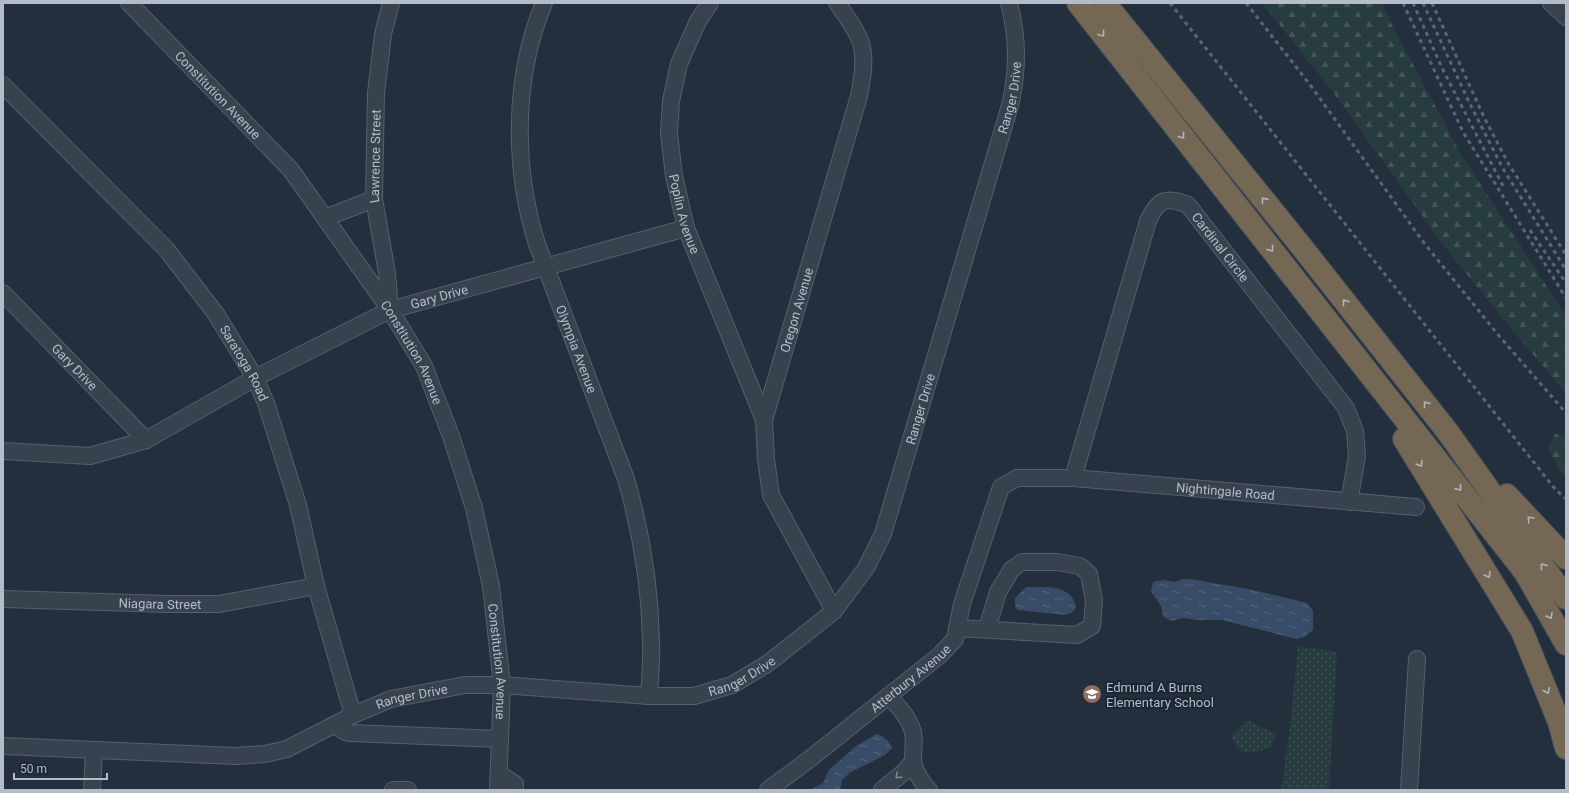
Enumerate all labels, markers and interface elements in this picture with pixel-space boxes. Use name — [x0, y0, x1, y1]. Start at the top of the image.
one-way arrow — [1097, 29, 1104, 36]
street label: Constitution Avenue — [172, 48, 264, 142]
street label: Ranger Drive — [995, 61, 1024, 136]
street label: Lawrence Street — [367, 109, 384, 204]
one-way arrow — [1178, 132, 1185, 139]
street label: Poplin Avenue — [666, 173, 703, 256]
one-way arrow — [1262, 198, 1269, 205]
street label: Cardinal Circle — [1189, 210, 1252, 285]
one-way arrow — [1266, 245, 1273, 252]
street label: Oregon Avenue — [777, 266, 816, 354]
street label: Gary Drive — [409, 282, 470, 312]
street label: Constitution Avenue — [377, 297, 445, 407]
one-way arrow — [1343, 300, 1350, 307]
street label: Olympia Avenue — [553, 303, 600, 395]
street label: Saratoga Road — [217, 322, 271, 404]
street label: Gary Drive — [48, 341, 101, 394]
street label: Ranger Drive — [903, 372, 938, 446]
one-way arrow — [1423, 402, 1430, 409]
one-way arrow — [1415, 460, 1423, 467]
street label: Nightingale Road — [1175, 480, 1275, 503]
one-way arrow — [1454, 483, 1461, 490]
one-way arrow — [1528, 517, 1535, 524]
one-way arrow — [1540, 563, 1548, 570]
one-way arrow — [1483, 571, 1490, 578]
street label: Niagara Street — [118, 596, 201, 612]
street label: Constitution Avenue — [485, 603, 509, 720]
one-way arrow — [1546, 612, 1553, 619]
street label: Atterbury Avenue — [867, 641, 954, 716]
street label: Ranger Drive — [707, 653, 779, 699]
place label: Edmund A Burns Elementary School — [1106, 680, 1214, 710]
street label: Ranger Drive — [374, 681, 449, 713]
school or university icon: Edmund A Burns Elementary School — [1081, 683, 1103, 705]
one-way arrow — [1542, 687, 1550, 694]
scale bar — [14, 755, 107, 781]
text: 50 m — [20, 762, 47, 776]
one-way arrow — [896, 772, 903, 779]

